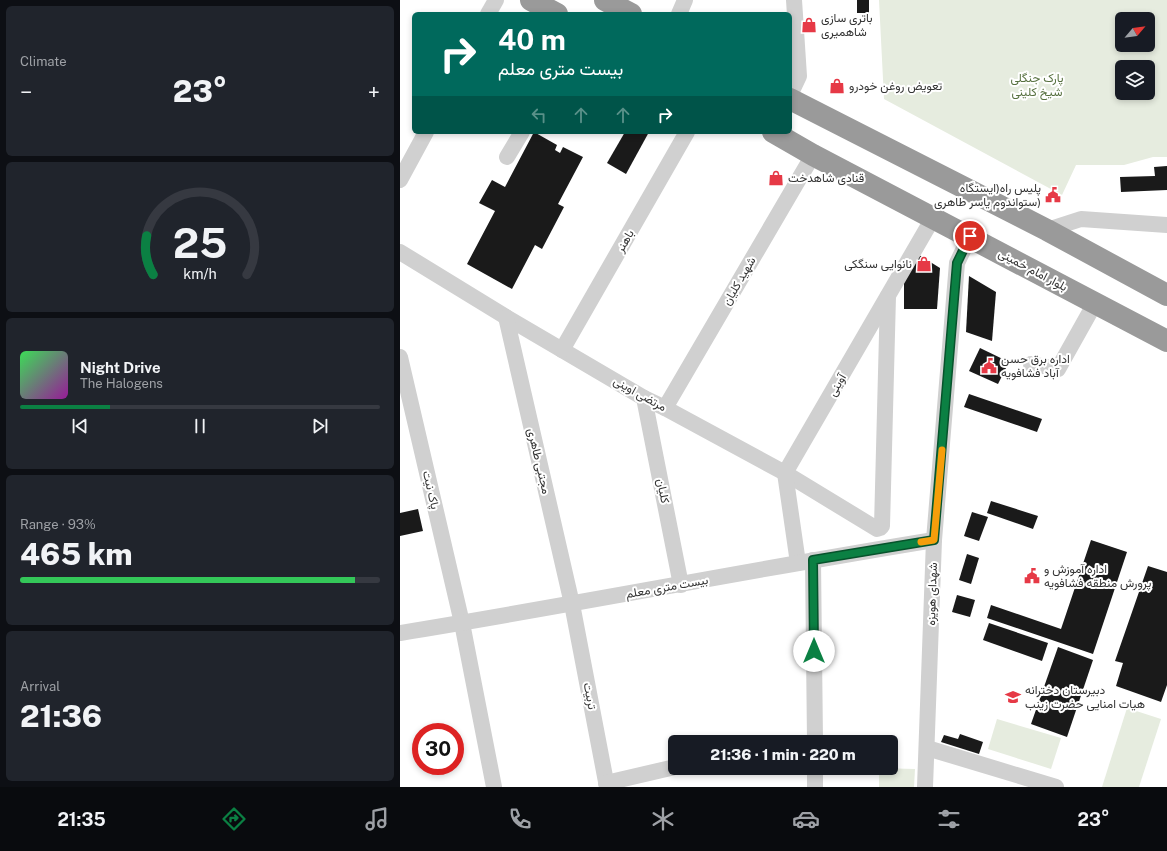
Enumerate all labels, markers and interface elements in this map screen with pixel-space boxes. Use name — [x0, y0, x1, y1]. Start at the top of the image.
place label: باتری سازی شاهمیری — [821, 11, 873, 40]
north arrow — [1115, 12, 1155, 52]
map controls — [1115, 12, 1155, 100]
shop icon: باتری سازی شاهمیری — [800, 16, 818, 34]
text: 40 m — [498, 23, 566, 56]
icon: right — [432, 28, 484, 80]
text: Climate — [20, 54, 67, 69]
text: بیست متری معلم — [498, 58, 623, 79]
button: layers — [1115, 60, 1155, 100]
park label: پارک جنگلی شیخ کلینی — [1010, 71, 1064, 101]
text: 23° — [173, 73, 227, 109]
shop icon: تعویض روغن خودرو — [828, 77, 846, 95]
text: − — [20, 79, 32, 105]
text: + — [368, 79, 380, 105]
place label: تعویض روغن خودرو — [849, 79, 943, 94]
icon: left — [528, 104, 550, 126]
icon: ahead — [570, 104, 592, 126]
icon: ahead — [612, 104, 634, 126]
icon: right — [654, 104, 676, 126]
shop icon: قنادی شاهدخت — [767, 169, 785, 187]
place label: قنادی شاهدخت — [788, 171, 864, 186]
place label: پلیس راه(ایستگاه ستواندوم یاسر طاهری) — [934, 181, 1041, 210]
public building icon: پلیس راه(ایستگاه ستواندوم یاسر طاهری) — [1044, 186, 1062, 204]
text: 25 — [173, 218, 227, 267]
pin — [953, 219, 987, 253]
icon: arrive — [959, 225, 981, 247]
street label: باهنر — [613, 227, 638, 256]
street label: بلوار امام خمینی — [996, 246, 1070, 295]
street label: شهید کلیان — [719, 254, 759, 308]
shop icon: نانوایی سنگکی — [915, 255, 933, 273]
place label: نانوایی سنگکی — [844, 257, 912, 272]
text: km/h — [183, 265, 217, 282]
place label: اداره برق حسن آباد فشافویه — [1001, 352, 1070, 381]
public building icon: اداره برق حسن آباد فشافویه — [980, 357, 998, 375]
text: Night Drive — [80, 359, 161, 376]
street label: آوینی — [825, 370, 850, 399]
street label: مرتضی اوینی — [610, 374, 669, 415]
text: The Halogens — [80, 376, 163, 391]
icon: previous — [69, 415, 91, 437]
icon: pause — [189, 415, 211, 437]
icon: next — [309, 415, 331, 437]
street label: مجتبی طاهری — [524, 427, 553, 496]
street label: پاک نیت — [419, 469, 442, 511]
street label: کلیان — [654, 478, 672, 504]
text: Range · 93% — [20, 517, 96, 532]
text: 465 km — [20, 536, 133, 572]
street label: شهدای هویزه — [924, 562, 941, 626]
place label: اداره آموزش و پرورش منطقه فشافویه — [1044, 562, 1151, 591]
public building icon: اداره آموزش و پرورش منطقه فشافویه — [1023, 567, 1041, 585]
street label: بیست متری معلم — [625, 573, 710, 602]
position arrow — [793, 630, 835, 672]
text: Arrival — [20, 679, 60, 694]
street label: تربیت — [580, 681, 600, 711]
place label: دبیرستان دخترانه هیات امنایی حضرت زینب — [1025, 683, 1145, 712]
school or university icon: دبیرستان دخترانه هیات امنایی حضرت زینب — [1004, 688, 1022, 706]
text: 21:36 — [20, 698, 102, 734]
speed limit sign: 30 — [412, 723, 464, 775]
text: 21:36 · 1 min · 220 m — [710, 746, 856, 763]
icon: directions — [220, 805, 248, 833]
icon: music — [363, 805, 391, 833]
icon: phone — [506, 805, 534, 833]
icon: climate — [649, 805, 677, 833]
icon: car — [792, 805, 820, 833]
icon: filters — [935, 805, 963, 833]
text: 21:35 — [57, 809, 106, 830]
text: 23° — [1078, 809, 1109, 830]

